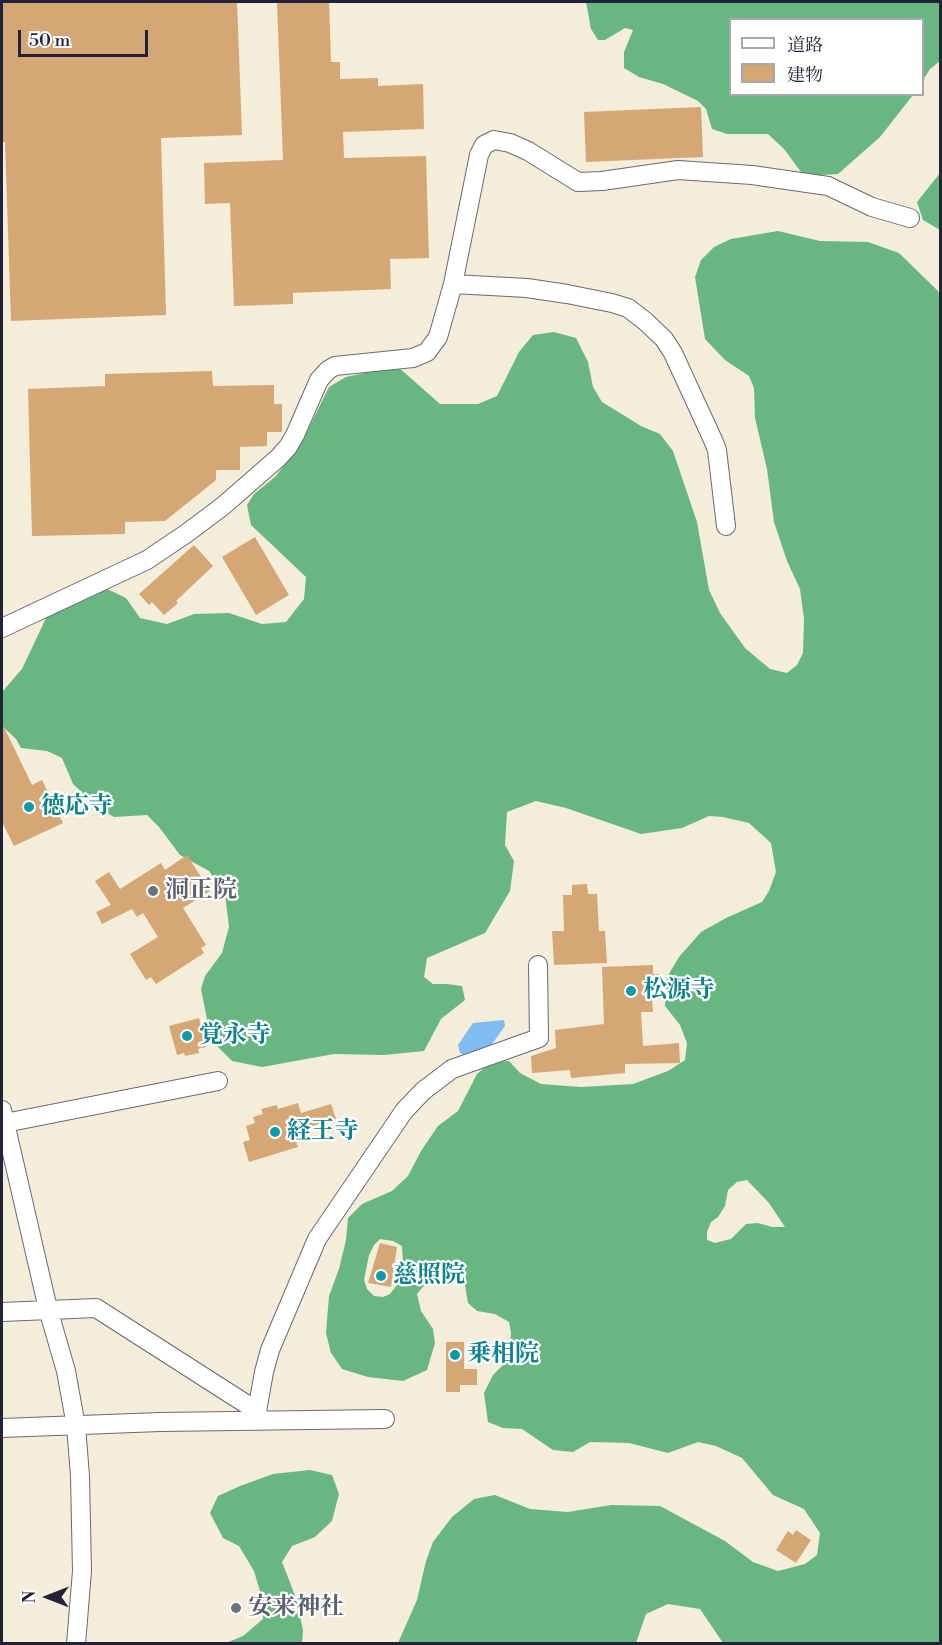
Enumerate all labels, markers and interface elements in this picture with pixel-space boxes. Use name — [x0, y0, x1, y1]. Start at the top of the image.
scale bar — [21, 18, 152, 56]
legend — [729, 18, 924, 96]
text: 50 m — [29, 29, 70, 52]
text: 道路 — [787, 34, 823, 57]
text: 建物 — [787, 64, 823, 87]
place label: 徳応寺 — [41, 793, 113, 821]
marker: 徳応寺 — [22, 800, 36, 814]
place label: 洞正院 — [165, 877, 237, 905]
marker: 洞正院 — [146, 884, 160, 898]
place label: 松源寺 — [643, 977, 715, 1005]
marker: 松源寺 — [624, 984, 638, 998]
place label: 覚永寺 — [199, 1022, 271, 1050]
marker: 覚永寺 — [180, 1029, 194, 1043]
place label: 経王寺 — [287, 1118, 359, 1146]
marker: 経王寺 — [268, 1125, 282, 1139]
place label: 慈照院 — [393, 1262, 465, 1290]
marker: 慈照院 — [374, 1269, 388, 1283]
place label: 乗相院 — [467, 1341, 539, 1369]
marker: 乗相院 — [448, 1348, 462, 1362]
north arrow — [18, 1567, 78, 1627]
text: N — [20, 1591, 40, 1603]
place label: 安来神社 — [248, 1594, 344, 1622]
marker: 安来神社 — [229, 1601, 243, 1615]

